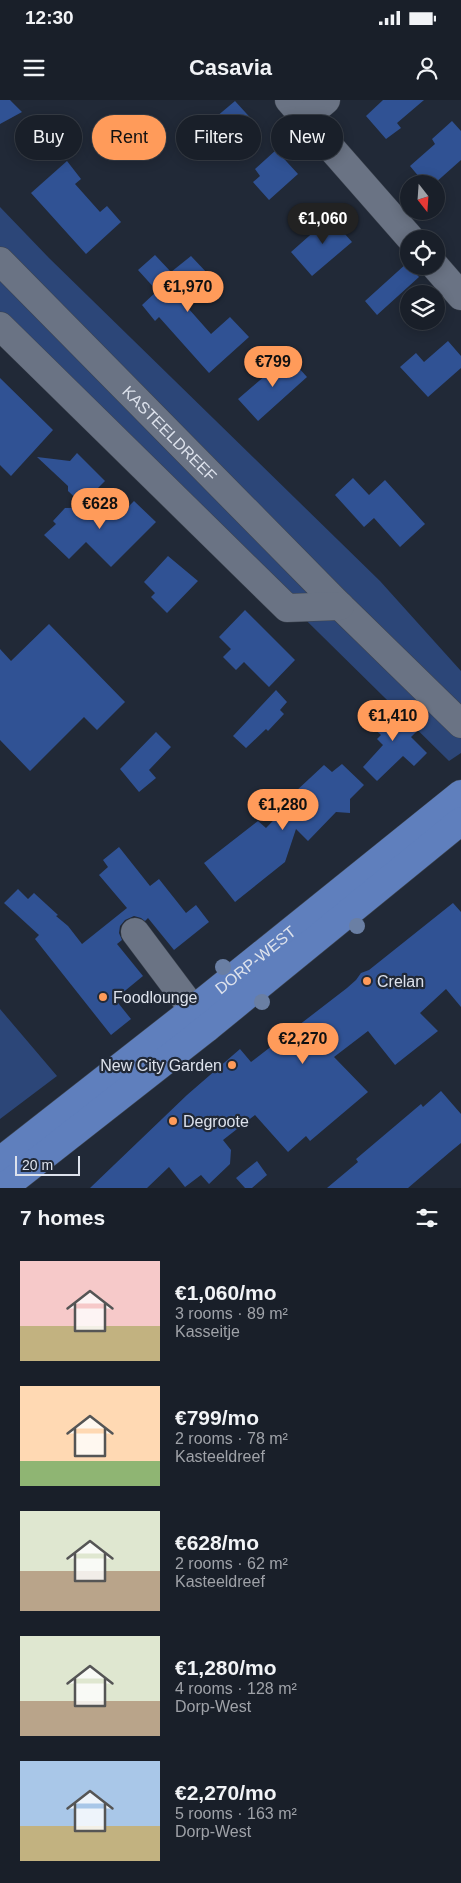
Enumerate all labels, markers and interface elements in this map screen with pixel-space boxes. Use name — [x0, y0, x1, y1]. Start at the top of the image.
text: 12:30 — [25, 7, 74, 28]
icon: menu — [20, 54, 48, 82]
icon: person — [413, 54, 441, 82]
text: Casavia — [189, 55, 272, 80]
chip: Buy — [15, 115, 82, 160]
chip: Rent — [92, 115, 166, 160]
chip: Filters — [176, 115, 261, 160]
chip: New — [271, 115, 343, 160]
north arrow — [400, 175, 445, 220]
map controls — [400, 175, 445, 330]
pin: €1,060 — [282, 202, 364, 245]
text: €1,060 — [299, 210, 347, 227]
button: locate — [400, 230, 445, 275]
pin: €1,970 — [147, 270, 229, 313]
text: €1,970 — [164, 278, 212, 295]
button: layers — [400, 285, 445, 330]
pin: €799 — [243, 346, 303, 388]
text: €799 — [255, 353, 291, 370]
street label: KASTEELDREEF — [119, 382, 220, 484]
pin: €628 — [70, 488, 130, 530]
text: €628 — [82, 495, 118, 512]
pin: €1,410 — [352, 700, 434, 742]
text: €1,410 — [369, 707, 417, 724]
pin: €1,280 — [242, 788, 324, 831]
text: €1,280 — [259, 796, 307, 813]
street label: DORP-WEST — [212, 922, 299, 997]
place label: Crelan — [377, 973, 424, 990]
marker: Crelan — [361, 975, 373, 987]
place label: Foodlounge — [113, 989, 198, 1006]
marker: Foodlounge — [97, 991, 109, 1003]
pin: €2,270 — [262, 1022, 344, 1065]
text: €2,270 — [279, 1030, 327, 1047]
place label: New City Garden — [100, 1057, 222, 1074]
marker: New City Garden — [226, 1059, 238, 1071]
place label: Degroote — [183, 1113, 249, 1130]
marker: Degroote — [167, 1115, 179, 1127]
scale bar — [15, 1153, 80, 1176]
text: 20 m — [22, 1157, 53, 1173]
icon: filters — [413, 1204, 441, 1232]
text: 7 homes — [20, 1206, 105, 1229]
icon: home — [60, 1281, 120, 1341]
text: €1,060/mo — [175, 1281, 277, 1304]
text: 3 rooms · 89 m² — [175, 1305, 288, 1322]
text: Kasseitje — [175, 1323, 240, 1340]
icon: home — [60, 1406, 120, 1466]
text: €799/mo — [175, 1406, 259, 1429]
text: 2 rooms · 78 m² — [175, 1430, 288, 1447]
text: Kasteeldreef — [175, 1448, 265, 1465]
icon: home — [60, 1531, 120, 1591]
text: €628/mo — [175, 1531, 259, 1554]
text: 2 rooms · 62 m² — [175, 1555, 288, 1572]
text: Kasteeldreef — [175, 1573, 265, 1590]
icon: home — [60, 1656, 120, 1716]
text: €1,280/mo — [175, 1656, 277, 1679]
text: 4 rooms · 128 m² — [175, 1680, 297, 1697]
text: Dorp-West — [175, 1698, 251, 1715]
icon: home — [60, 1781, 120, 1841]
text: €2,270/mo — [175, 1781, 277, 1804]
text: 5 rooms · 163 m² — [175, 1805, 297, 1822]
text: Dorp-West — [175, 1823, 251, 1840]

